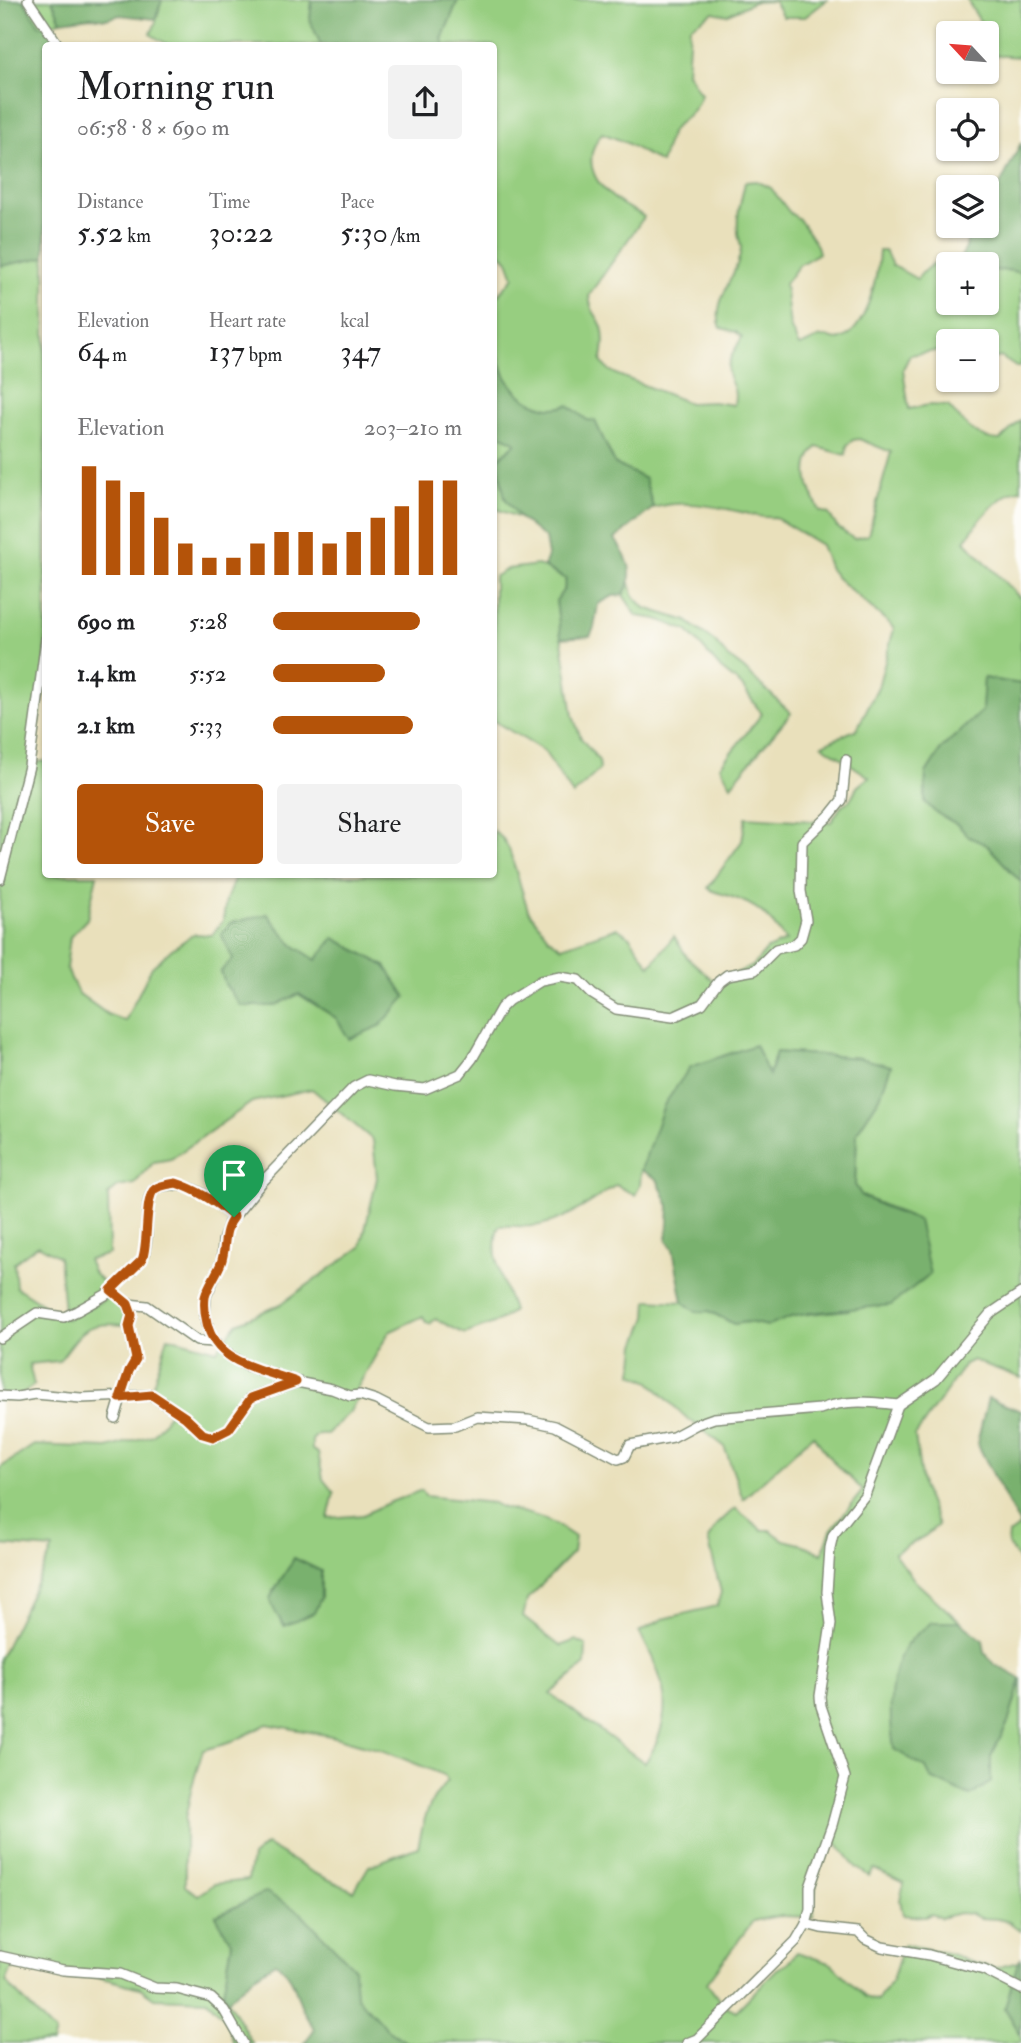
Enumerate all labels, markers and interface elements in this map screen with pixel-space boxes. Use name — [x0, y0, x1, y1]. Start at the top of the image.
north arrow — [936, 21, 999, 84]
map controls — [936, 21, 999, 392]
text: Morning run — [77, 63, 275, 111]
button: share — [388, 65, 462, 139]
button: locate — [936, 98, 999, 161]
text: 06:58 · 8 × 690 m — [77, 113, 230, 142]
button: layers — [936, 175, 999, 238]
text: Distance — [77, 190, 143, 214]
text: Time — [209, 190, 250, 214]
text: Pace — [340, 190, 374, 214]
text: 5.52 — [77, 214, 123, 251]
text: 30:22 — [209, 214, 273, 251]
text: 5:30 — [340, 214, 388, 251]
text: km — [123, 224, 151, 248]
text: /km — [388, 224, 421, 248]
button: + — [936, 252, 999, 315]
text: Elevation — [77, 309, 149, 333]
text: Heart rate — [209, 309, 286, 333]
text: kcal — [340, 309, 369, 333]
button: − — [936, 329, 999, 392]
text: 64 — [77, 333, 108, 370]
text: 137 — [209, 333, 245, 370]
text: 347 — [340, 333, 381, 370]
text: m — [108, 343, 127, 367]
text: bpm — [245, 343, 282, 367]
text: Elevation — [77, 413, 165, 442]
text: 203–210 m — [364, 413, 462, 442]
text: 690 m — [77, 607, 135, 636]
text: 5:28 — [189, 607, 227, 636]
text: 1.4 km — [77, 659, 136, 688]
text: 5:52 — [189, 659, 226, 688]
text: 2.1 km — [77, 711, 135, 740]
text: 5:33 — [189, 711, 222, 740]
button: Save — [77, 784, 263, 864]
button: Share — [277, 784, 462, 864]
pin — [204, 1145, 264, 1217]
icon: arrive — [215, 1156, 253, 1194]

